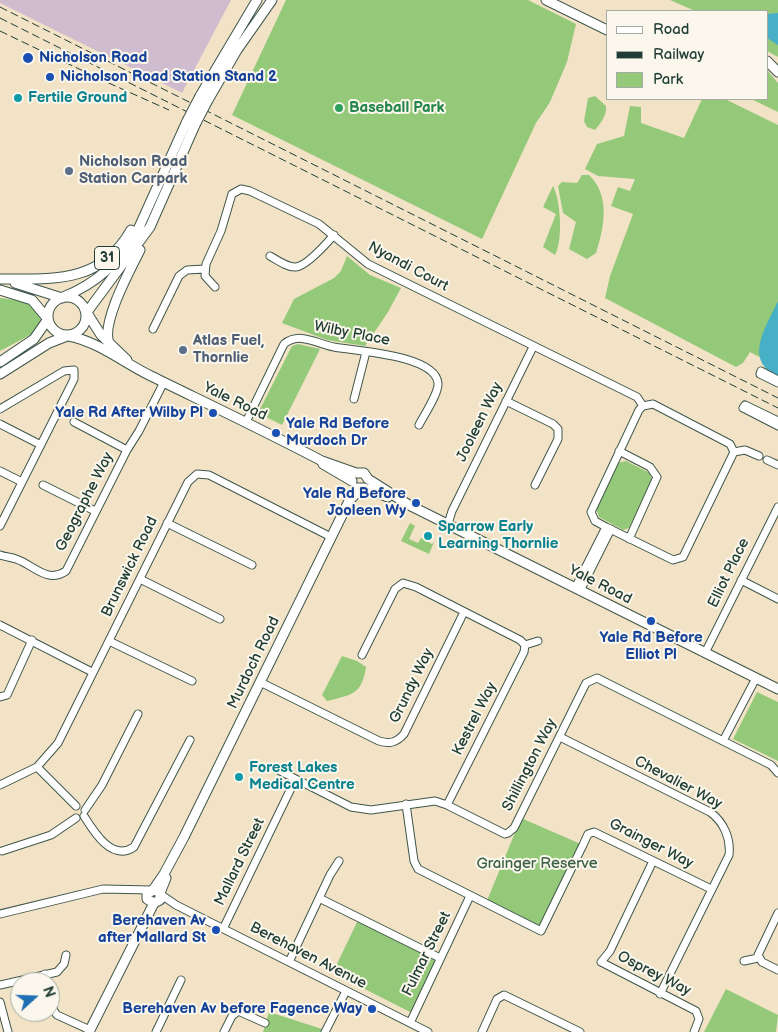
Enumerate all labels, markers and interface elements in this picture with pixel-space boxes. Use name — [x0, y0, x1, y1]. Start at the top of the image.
legend — [606, 10, 768, 100]
text: Road — [653, 20, 689, 39]
text: Railway — [653, 45, 704, 64]
place label: Nicholson Road — [39, 49, 147, 67]
marker: Nicholson Road — [21, 51, 35, 65]
place label: Nicholson Road Station Stand 2 — [60, 68, 277, 86]
text: Park — [653, 70, 683, 89]
marker: Nicholson Road Station Stand 2 — [44, 71, 56, 83]
place label: Fertile Ground — [28, 89, 127, 107]
marker: Fertile Ground — [12, 92, 24, 104]
place label: Baseball Park — [349, 99, 444, 117]
marker: Baseball Park — [333, 102, 345, 114]
place label: Nicholson Road Station Carpark — [79, 153, 187, 188]
marker: Nicholson Road Station Carpark — [63, 165, 75, 177]
street label: Nyandi Court — [365, 238, 451, 296]
road number: 31 — [94, 247, 120, 270]
street label: Wilby Place — [313, 318, 391, 350]
place label: Atlas Fuel, Thornlie — [193, 332, 264, 367]
marker: Atlas Fuel, Thornlie — [177, 344, 189, 356]
street label: Yale Road — [200, 379, 270, 425]
street label: Jooleen Way — [453, 379, 507, 465]
place label: Yale Rd After Wilby Pl — [55, 404, 203, 422]
marker: Yale Rd After Wilby Pl — [207, 407, 219, 419]
place label: Yale Rd Before Murdoch Dr — [286, 415, 389, 450]
marker: Yale Rd Before Murdoch Dr — [270, 427, 282, 439]
street label: Geographe Way — [52, 449, 118, 555]
place label: Yale Rd Before Jooleen Wy — [303, 485, 406, 520]
marker: Yale Rd Before Jooleen Wy — [410, 497, 422, 509]
street label: Brunswick Road — [98, 514, 162, 620]
place label: Sparrow Early Learning Thornlie — [438, 518, 558, 553]
marker: Sparrow Early Learning Thornlie — [422, 530, 434, 542]
street label: Elliot Place — [704, 535, 754, 611]
street label: Yale Road — [565, 561, 635, 609]
street label: Murdoch Road — [224, 614, 284, 712]
marker: Yale Rd Before Elliot Pl — [645, 615, 657, 627]
place label: Yale Rd Before Elliot Pl — [599, 629, 703, 664]
street label: Grundy Way — [386, 646, 438, 726]
street label: Kestrel Way — [449, 679, 501, 759]
street label: Shillington Way — [499, 716, 561, 814]
street label: Chevalier Way — [631, 752, 725, 814]
place label: Forest Lakes Medical Centre — [249, 759, 355, 794]
marker: Forest Lakes Medical Centre — [233, 771, 245, 783]
street label: Mallard Street — [211, 815, 269, 909]
street label: Grainger Way — [606, 815, 696, 873]
park label: Grainger Reserve — [476, 855, 598, 873]
street label: Fulmar Street — [399, 909, 455, 999]
place label: Berehaven Av after Mallard St — [98, 912, 206, 947]
street label: Berehaven Avenue — [247, 919, 369, 993]
marker: Berehaven Av after Mallard St — [210, 924, 222, 936]
street label: Osprey Way — [614, 948, 694, 1000]
north arrow — [10, 972, 60, 1022]
text: N — [39, 984, 58, 1000]
place label: Berehaven Av before Fagence Way — [122, 1000, 362, 1018]
marker: Berehaven Av before Fagence Way — [366, 1003, 378, 1015]

